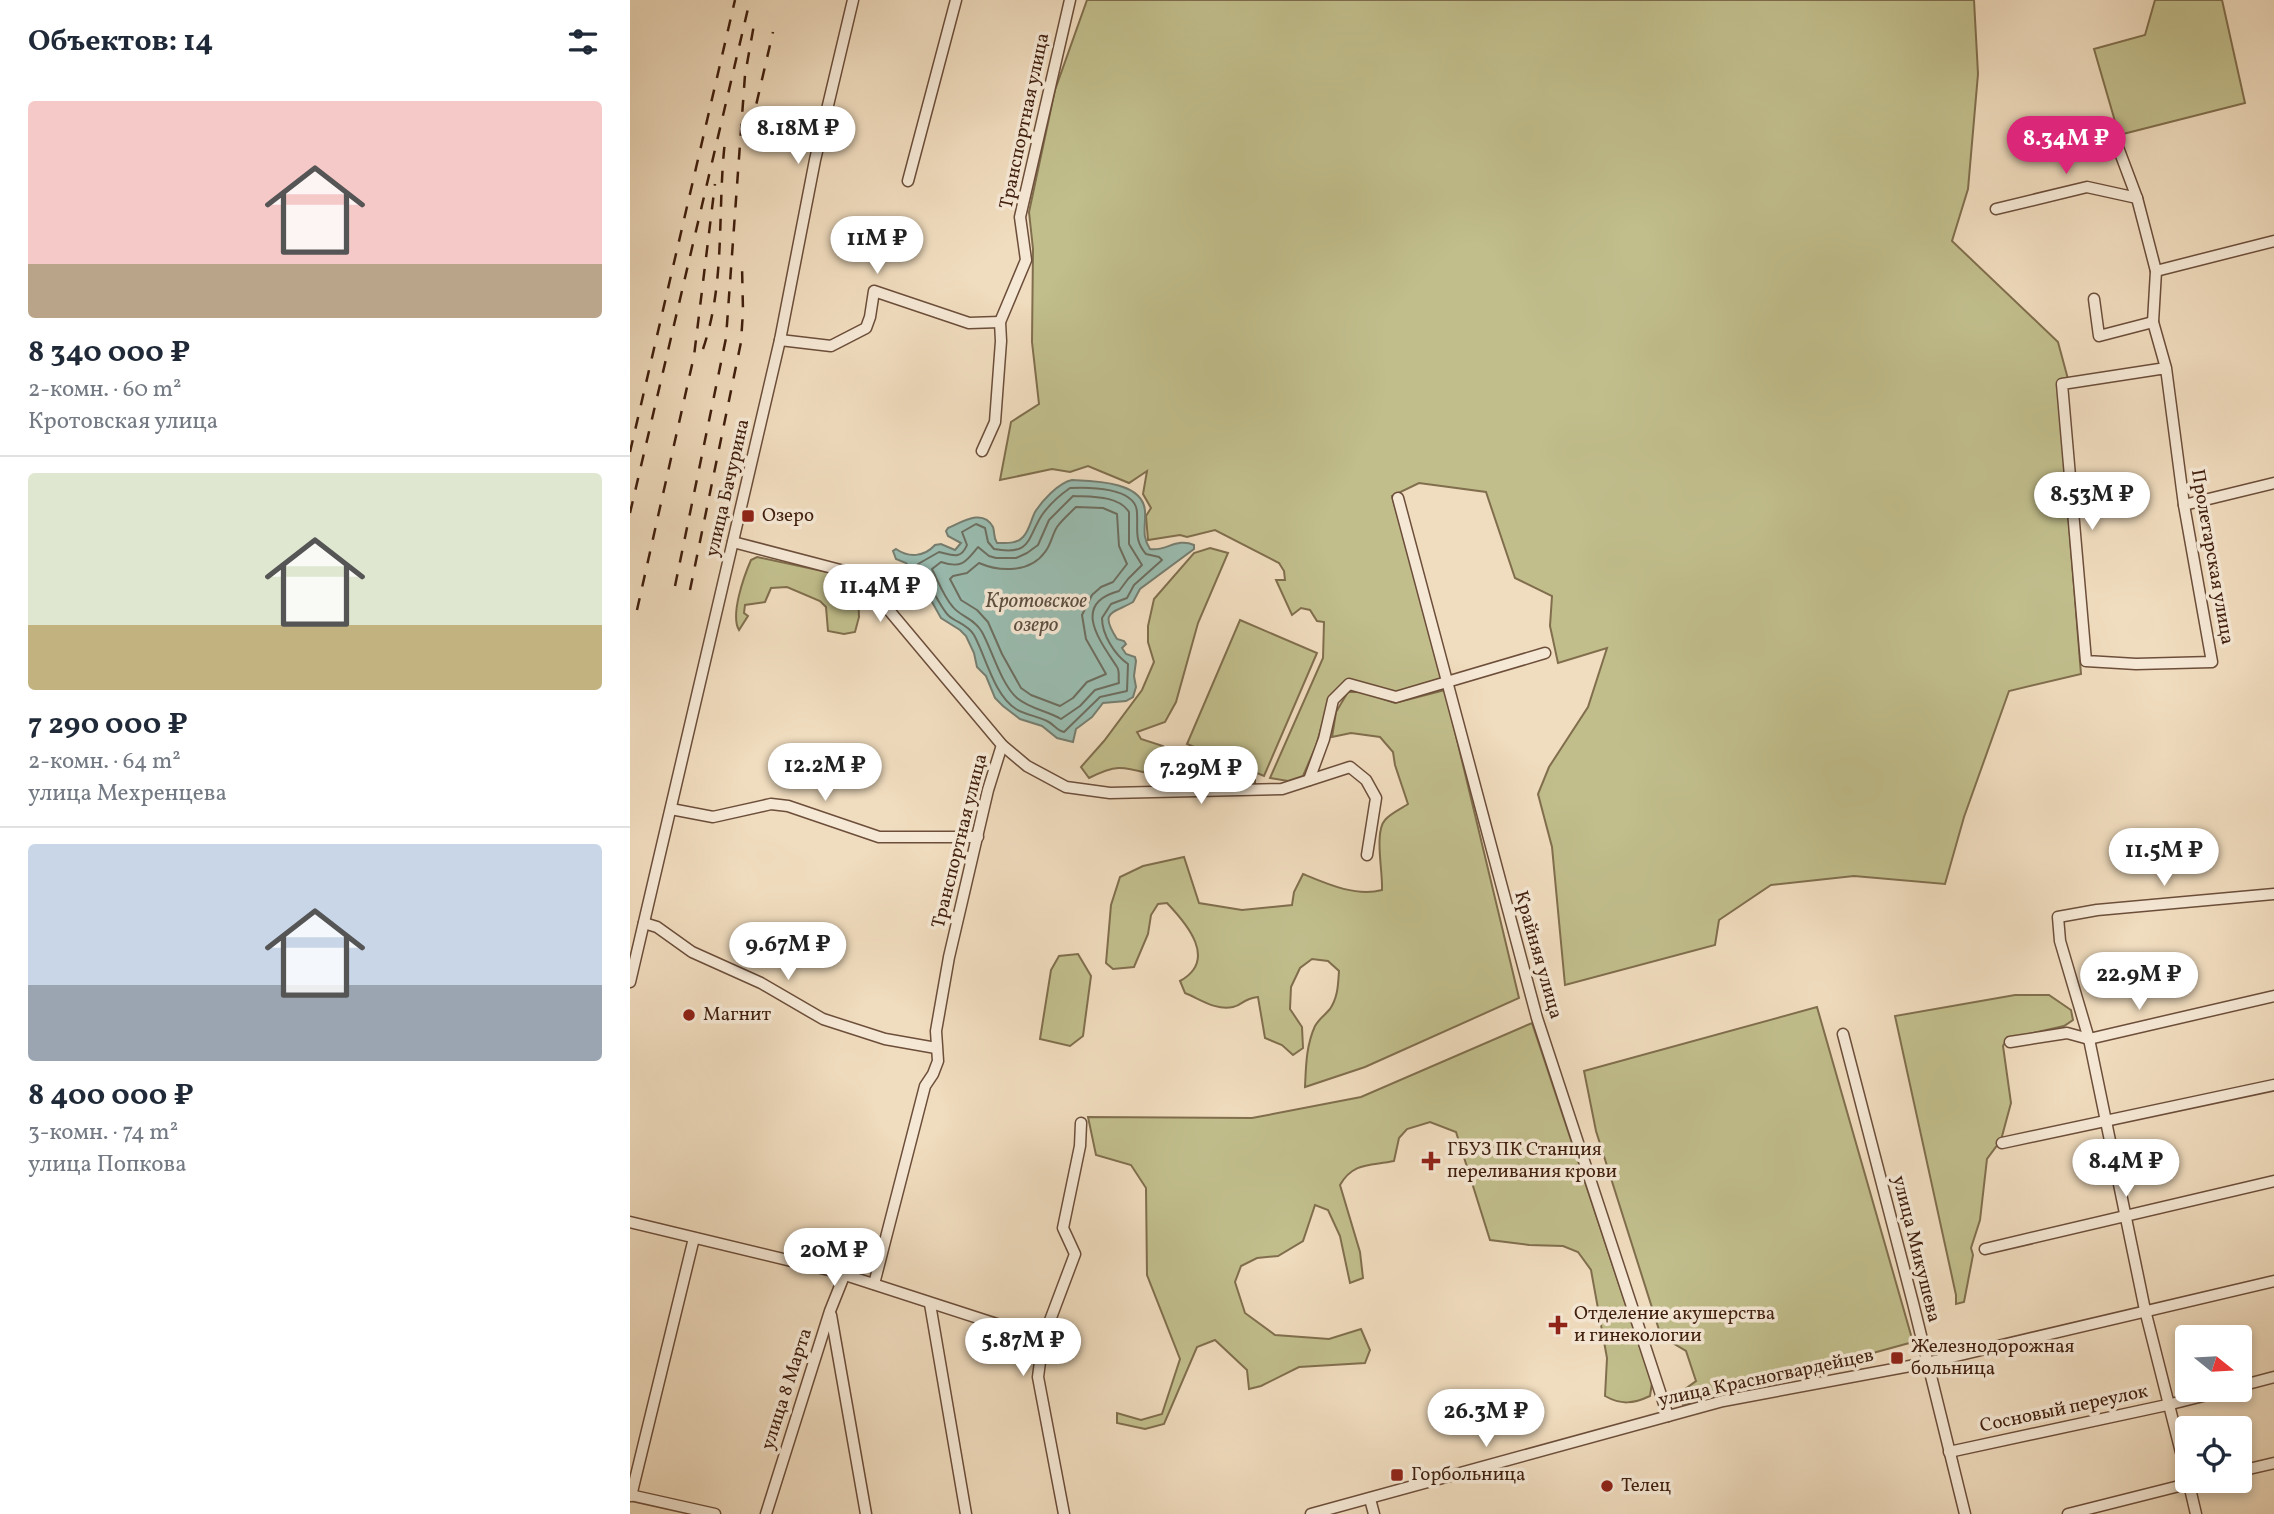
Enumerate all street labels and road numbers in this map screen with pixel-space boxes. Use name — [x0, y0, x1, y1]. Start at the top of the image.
street label: Транспортная улица — [994, 31, 1056, 211]
street label: улица Бачурина — [699, 416, 757, 560]
street label: Пролетарская улица — [2184, 467, 2240, 647]
street label: Транспортная улица — [926, 751, 994, 931]
street label: Крайняя улица — [1507, 888, 1569, 1022]
street label: улица Микушева — [1885, 1173, 1947, 1325]
street label: улица 8 Марта — [755, 1325, 819, 1453]
street label: улица Красногвардейцев — [1656, 1342, 1876, 1414]
street label: Сосновый переулок — [1978, 1378, 2150, 1440]

